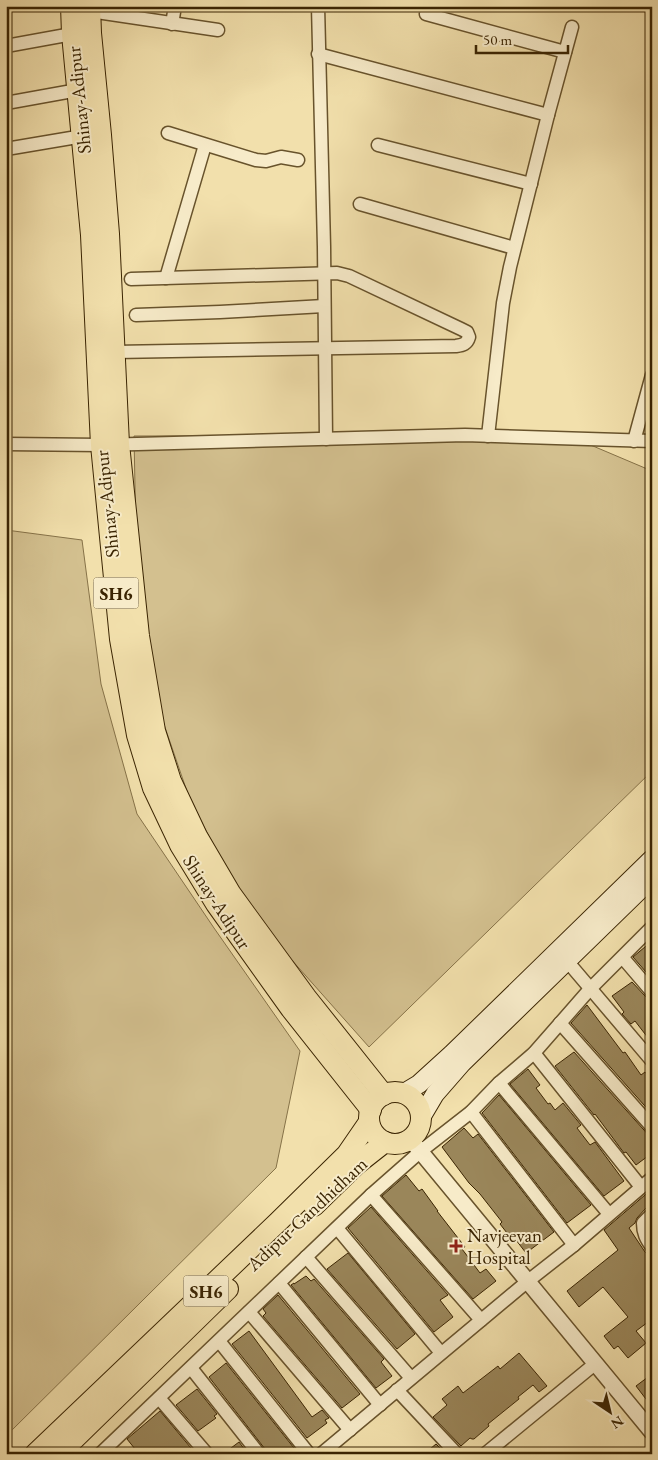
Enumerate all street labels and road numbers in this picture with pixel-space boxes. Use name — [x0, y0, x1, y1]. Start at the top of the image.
street label: Shinay-Adipur — [61, 44, 97, 155]
street label: Shinay-Adipur — [89, 448, 125, 559]
road number: SH6 — [94, 578, 138, 608]
street label: Shinay-Adipur — [177, 850, 257, 955]
street label: Adipur-Gandhidham — [241, 1151, 373, 1277]
road number: SH6 — [184, 1276, 228, 1306]

